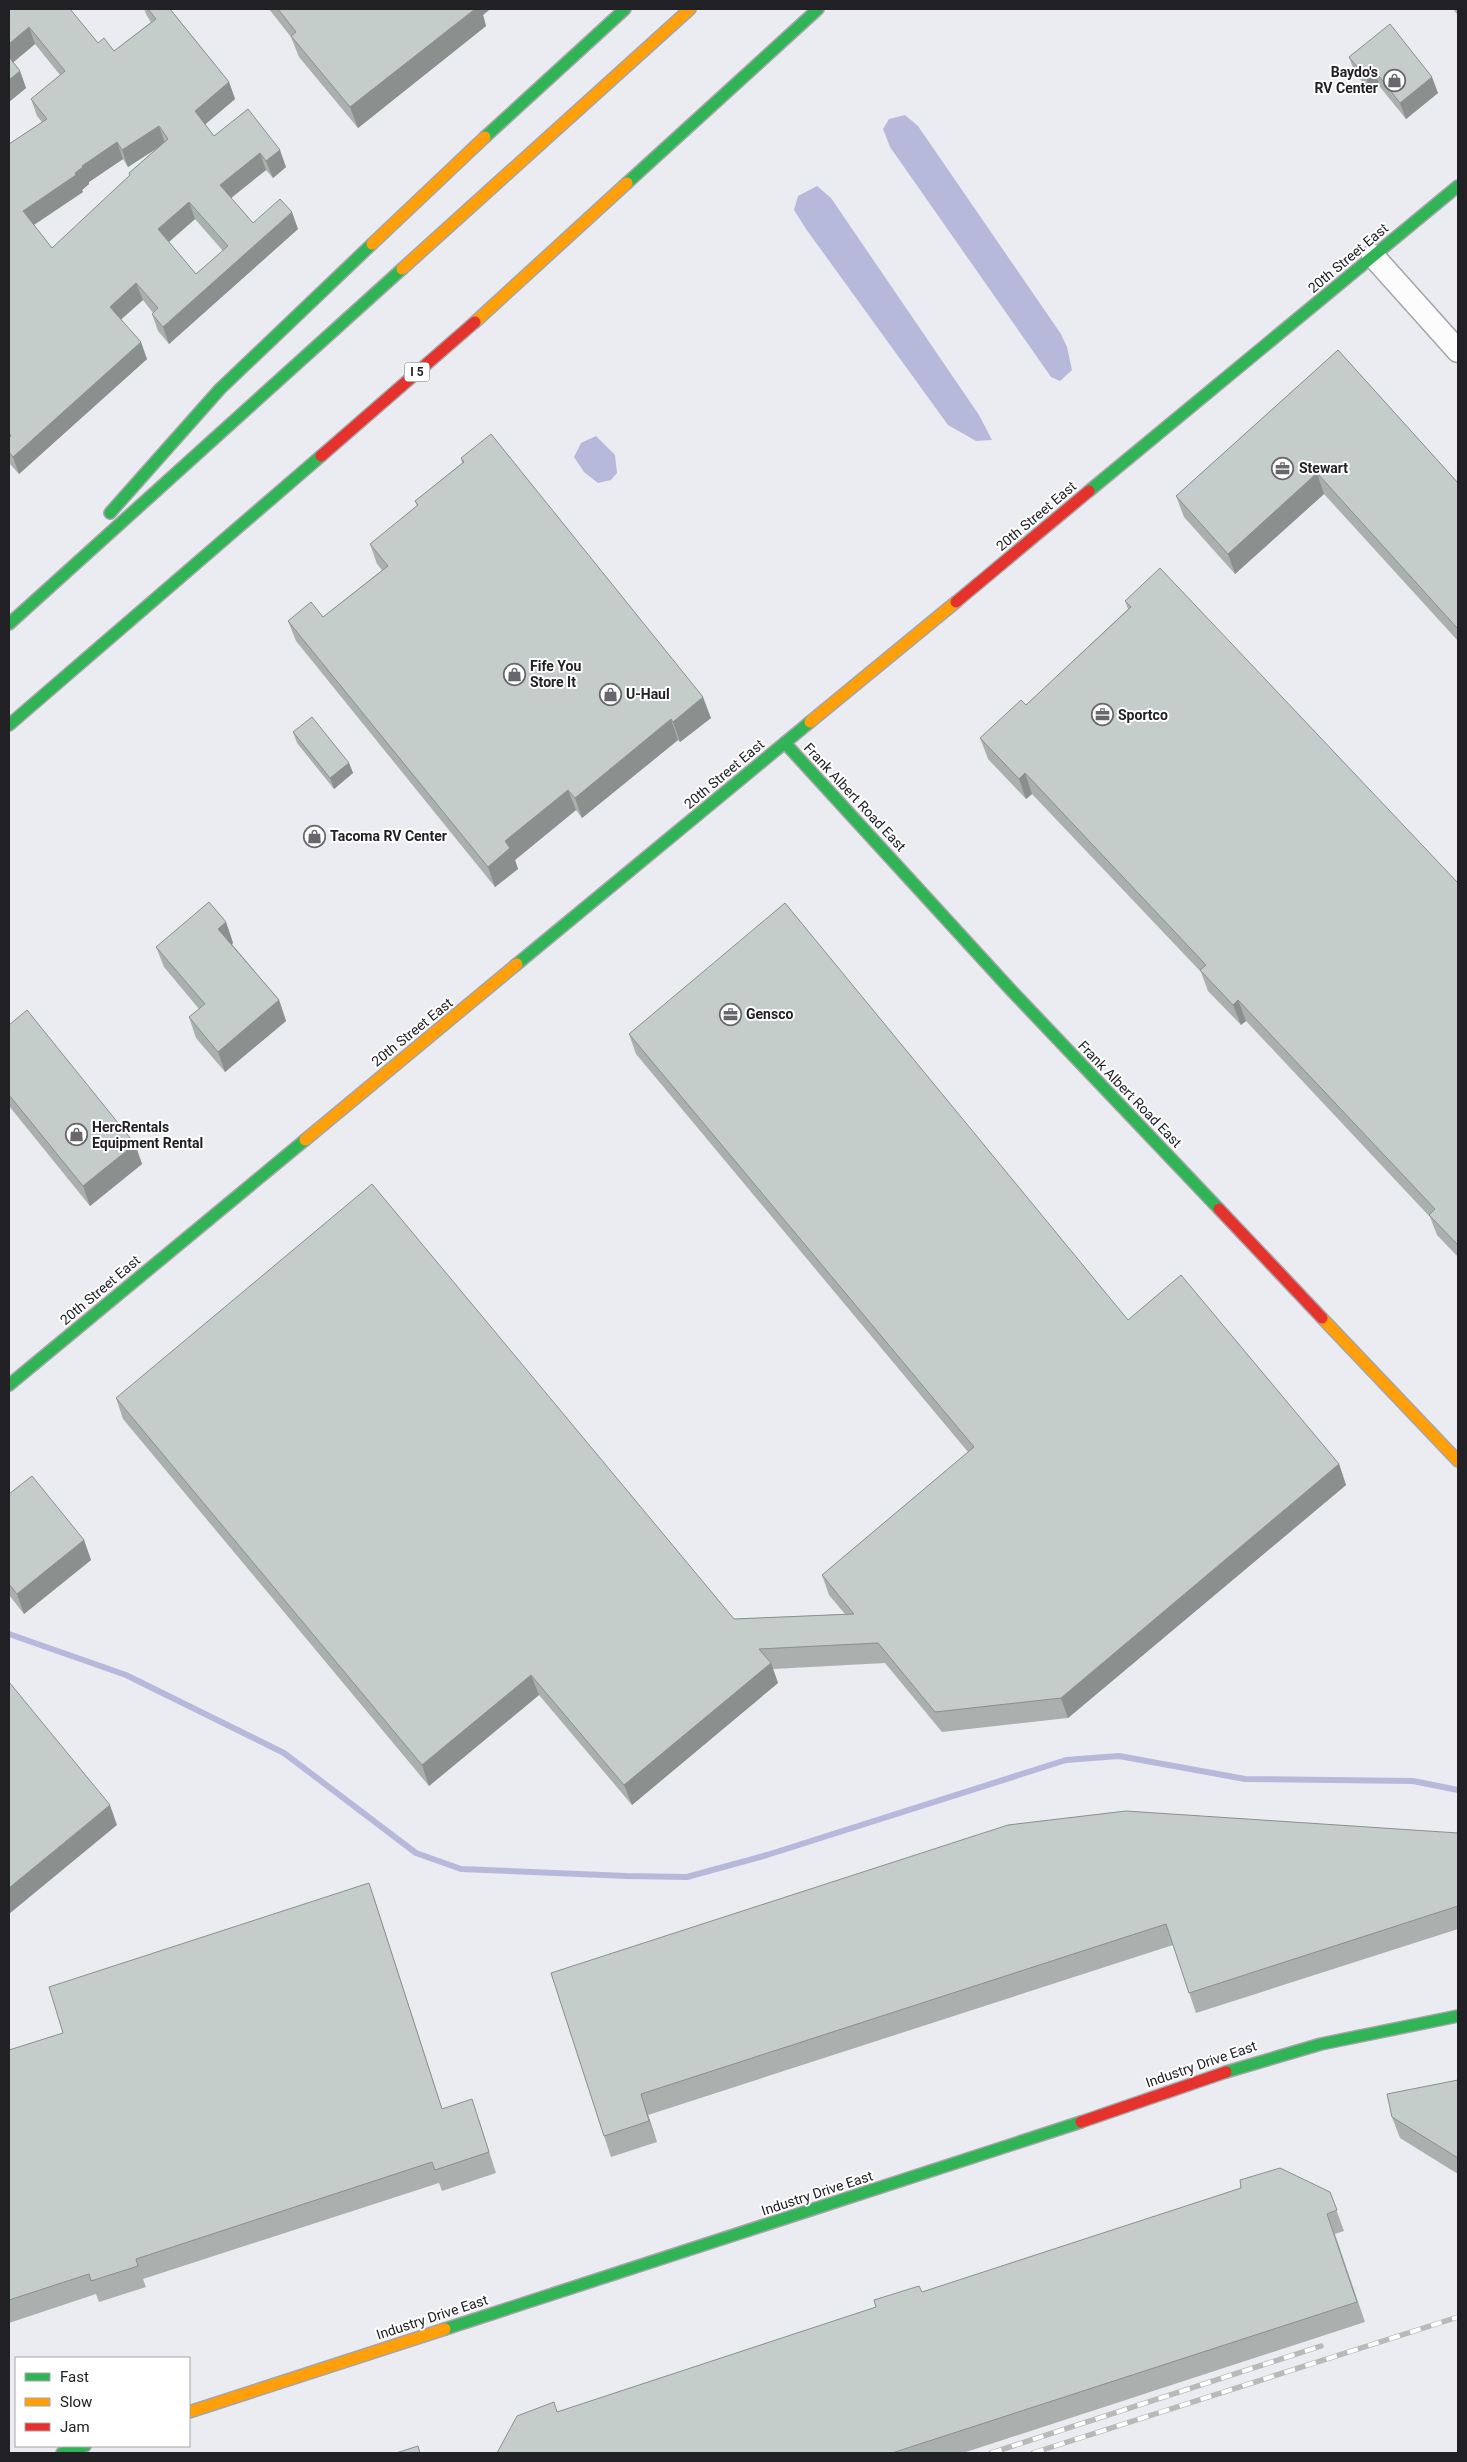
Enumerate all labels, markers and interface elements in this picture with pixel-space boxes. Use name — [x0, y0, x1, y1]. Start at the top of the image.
place label: Baydo's RV Center — [1315, 64, 1378, 96]
shop icon: Baydo's RV Center — [1382, 68, 1406, 92]
street label: 20th Street East — [1305, 220, 1391, 296]
road number: I 5 — [404, 362, 430, 382]
office icon: Stewart — [1271, 456, 1295, 480]
place label: Stewart — [1299, 460, 1348, 476]
street label: 20th Street East — [993, 478, 1079, 554]
place label: Fife You Store It — [530, 658, 581, 690]
shop icon: Fife You Store It — [502, 662, 526, 686]
shop icon: U-Haul — [598, 682, 622, 706]
place label: U-Haul — [626, 686, 670, 702]
office icon: Sportco — [1090, 703, 1114, 727]
place label: Sportco — [1118, 707, 1168, 723]
street label: 20th Street East — [681, 736, 767, 812]
street label: Frank Albert Road East — [801, 740, 910, 855]
shop icon: Tacoma RV Center — [302, 824, 326, 848]
place label: Tacoma RV Center — [330, 828, 447, 844]
street label: 20th Street East — [368, 994, 456, 1069]
office icon: Gensco — [718, 1002, 742, 1026]
place label: Gensco — [746, 1006, 793, 1022]
street label: Frank Albert Road East — [1075, 1037, 1185, 1151]
place label: HercRentals Equipment Rental — [92, 1119, 203, 1151]
shop icon: HercRentals Equipment Rental — [64, 1123, 88, 1147]
street label: 20th Street East — [57, 1252, 143, 1328]
street label: Industry Drive East — [1143, 2037, 1259, 2090]
street label: Industry Drive East — [759, 2167, 875, 2219]
street label: Industry Drive East — [374, 2291, 490, 2343]
legend — [15, 2357, 190, 2447]
text: Fast — [60, 2368, 89, 2386]
text: Slow — [60, 2393, 92, 2411]
text: Jam — [60, 2418, 90, 2436]

